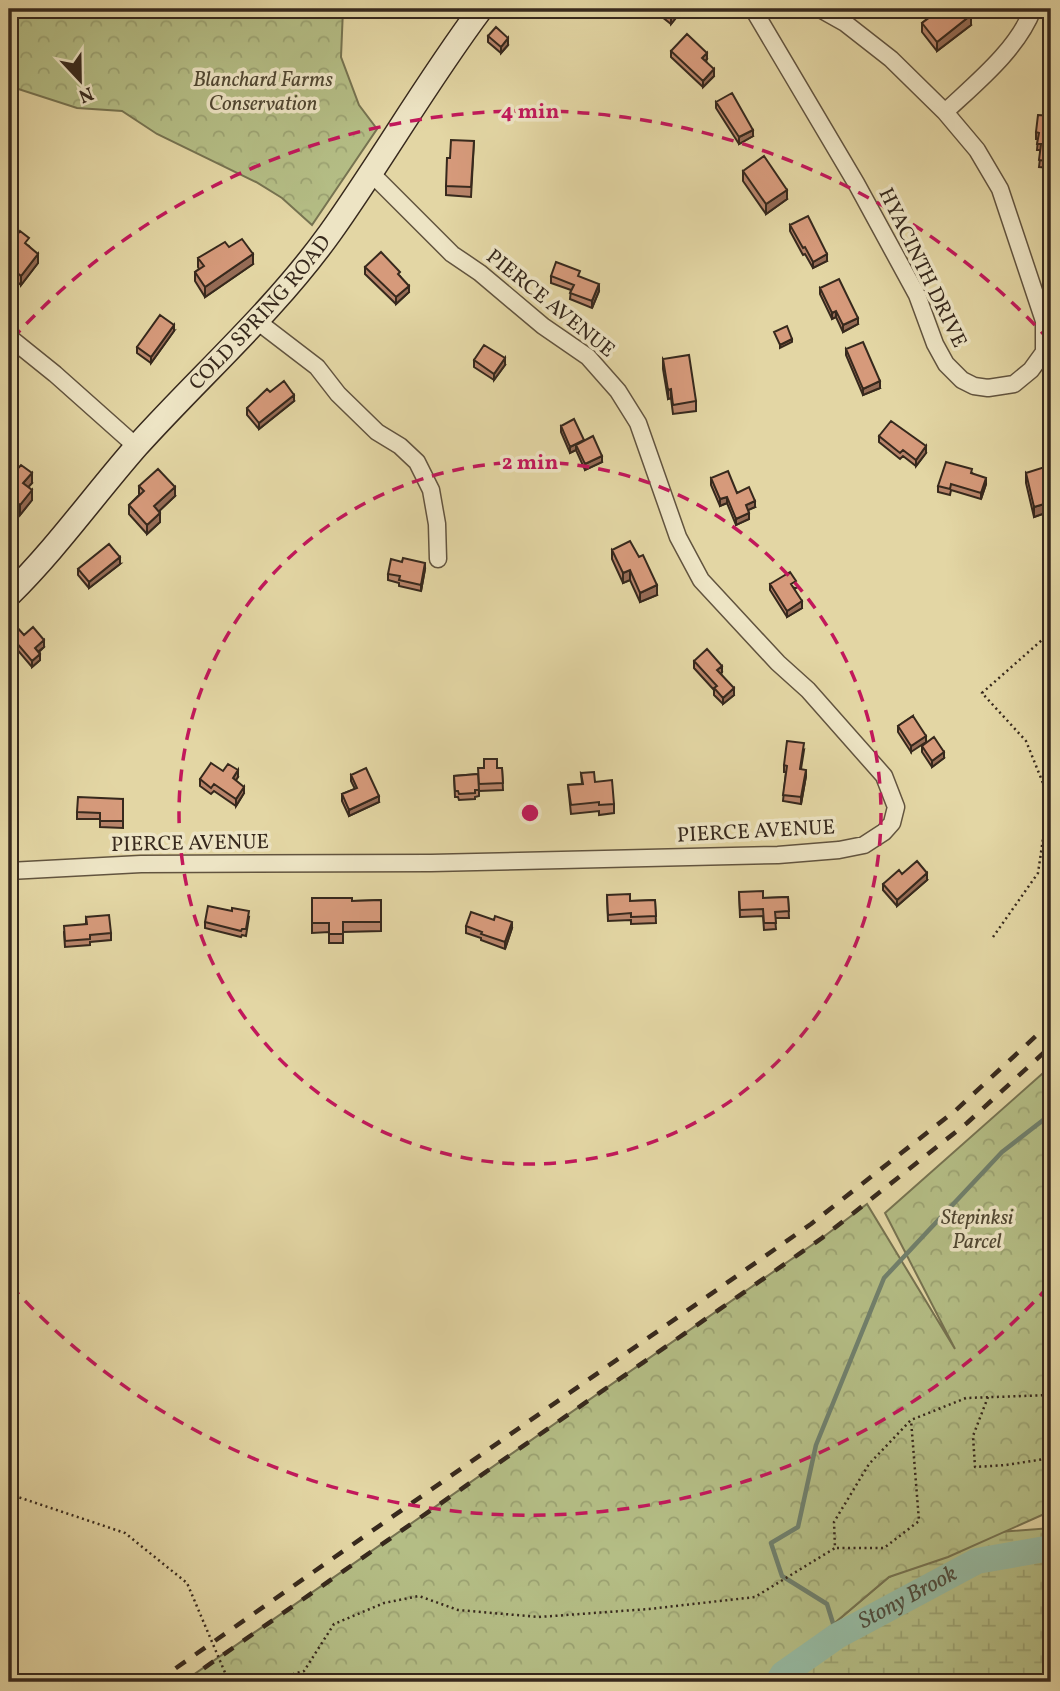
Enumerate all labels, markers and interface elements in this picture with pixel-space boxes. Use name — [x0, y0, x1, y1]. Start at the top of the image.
north arrow — [46, 46, 116, 116]
park label: Blanchard Farms Conservation — [193, 66, 333, 119]
text: N — [74, 79, 97, 109]
text: 4 min — [501, 98, 559, 127]
street label: HYACINTH DRIVE — [871, 183, 973, 353]
street label: COLD SPRING ROAD — [183, 229, 338, 397]
street label: PIERCE AVENUE — [479, 243, 621, 365]
text: 2 min — [502, 449, 558, 478]
centre of rings — [518, 801, 542, 825]
street label: PIERCE AVENUE — [676, 813, 836, 851]
street label: PIERCE AVENUE — [111, 828, 269, 860]
park label: Stepinksi Parcel — [941, 1204, 1014, 1257]
water label: Stony Brook — [853, 1558, 963, 1638]

